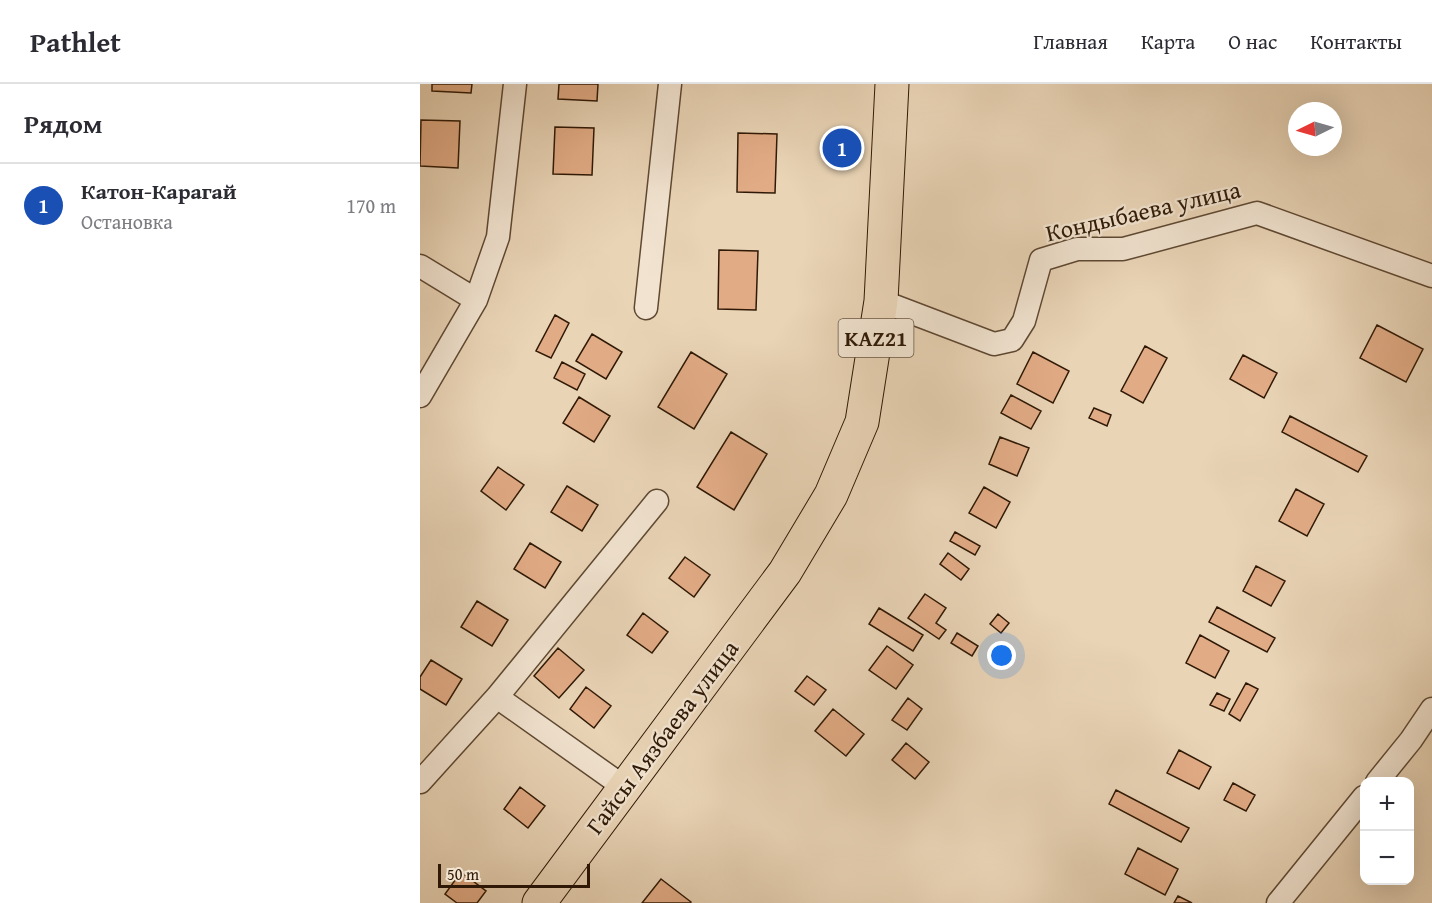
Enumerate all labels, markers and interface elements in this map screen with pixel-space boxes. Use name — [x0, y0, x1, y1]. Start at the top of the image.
text: Pathlet — [30, 21, 121, 62]
text: Главная — [1033, 26, 1108, 57]
text: Карта — [1141, 26, 1195, 57]
text: О нас — [1228, 26, 1277, 57]
text: Контакты — [1310, 26, 1402, 57]
north arrow — [1288, 102, 1342, 156]
text: Рядом — [24, 104, 102, 143]
pin: 1 — [822, 126, 862, 170]
street label: Кондыбаева улица — [1042, 171, 1244, 250]
text: Катон-Карагай — [81, 175, 237, 207]
text: 1 — [38, 191, 49, 220]
text: 170 m — [346, 191, 396, 220]
text: Остановка — [81, 207, 173, 236]
road number: KAZ21 — [838, 319, 914, 357]
street label: Гайсы Аязбаева улица — [577, 632, 747, 842]
your location — [987, 641, 1016, 670]
map controls — [1360, 777, 1414, 885]
button: + — [1360, 777, 1414, 831]
button: − — [1360, 831, 1414, 885]
scale bar — [438, 861, 590, 888]
text: 50 m — [447, 862, 479, 886]

